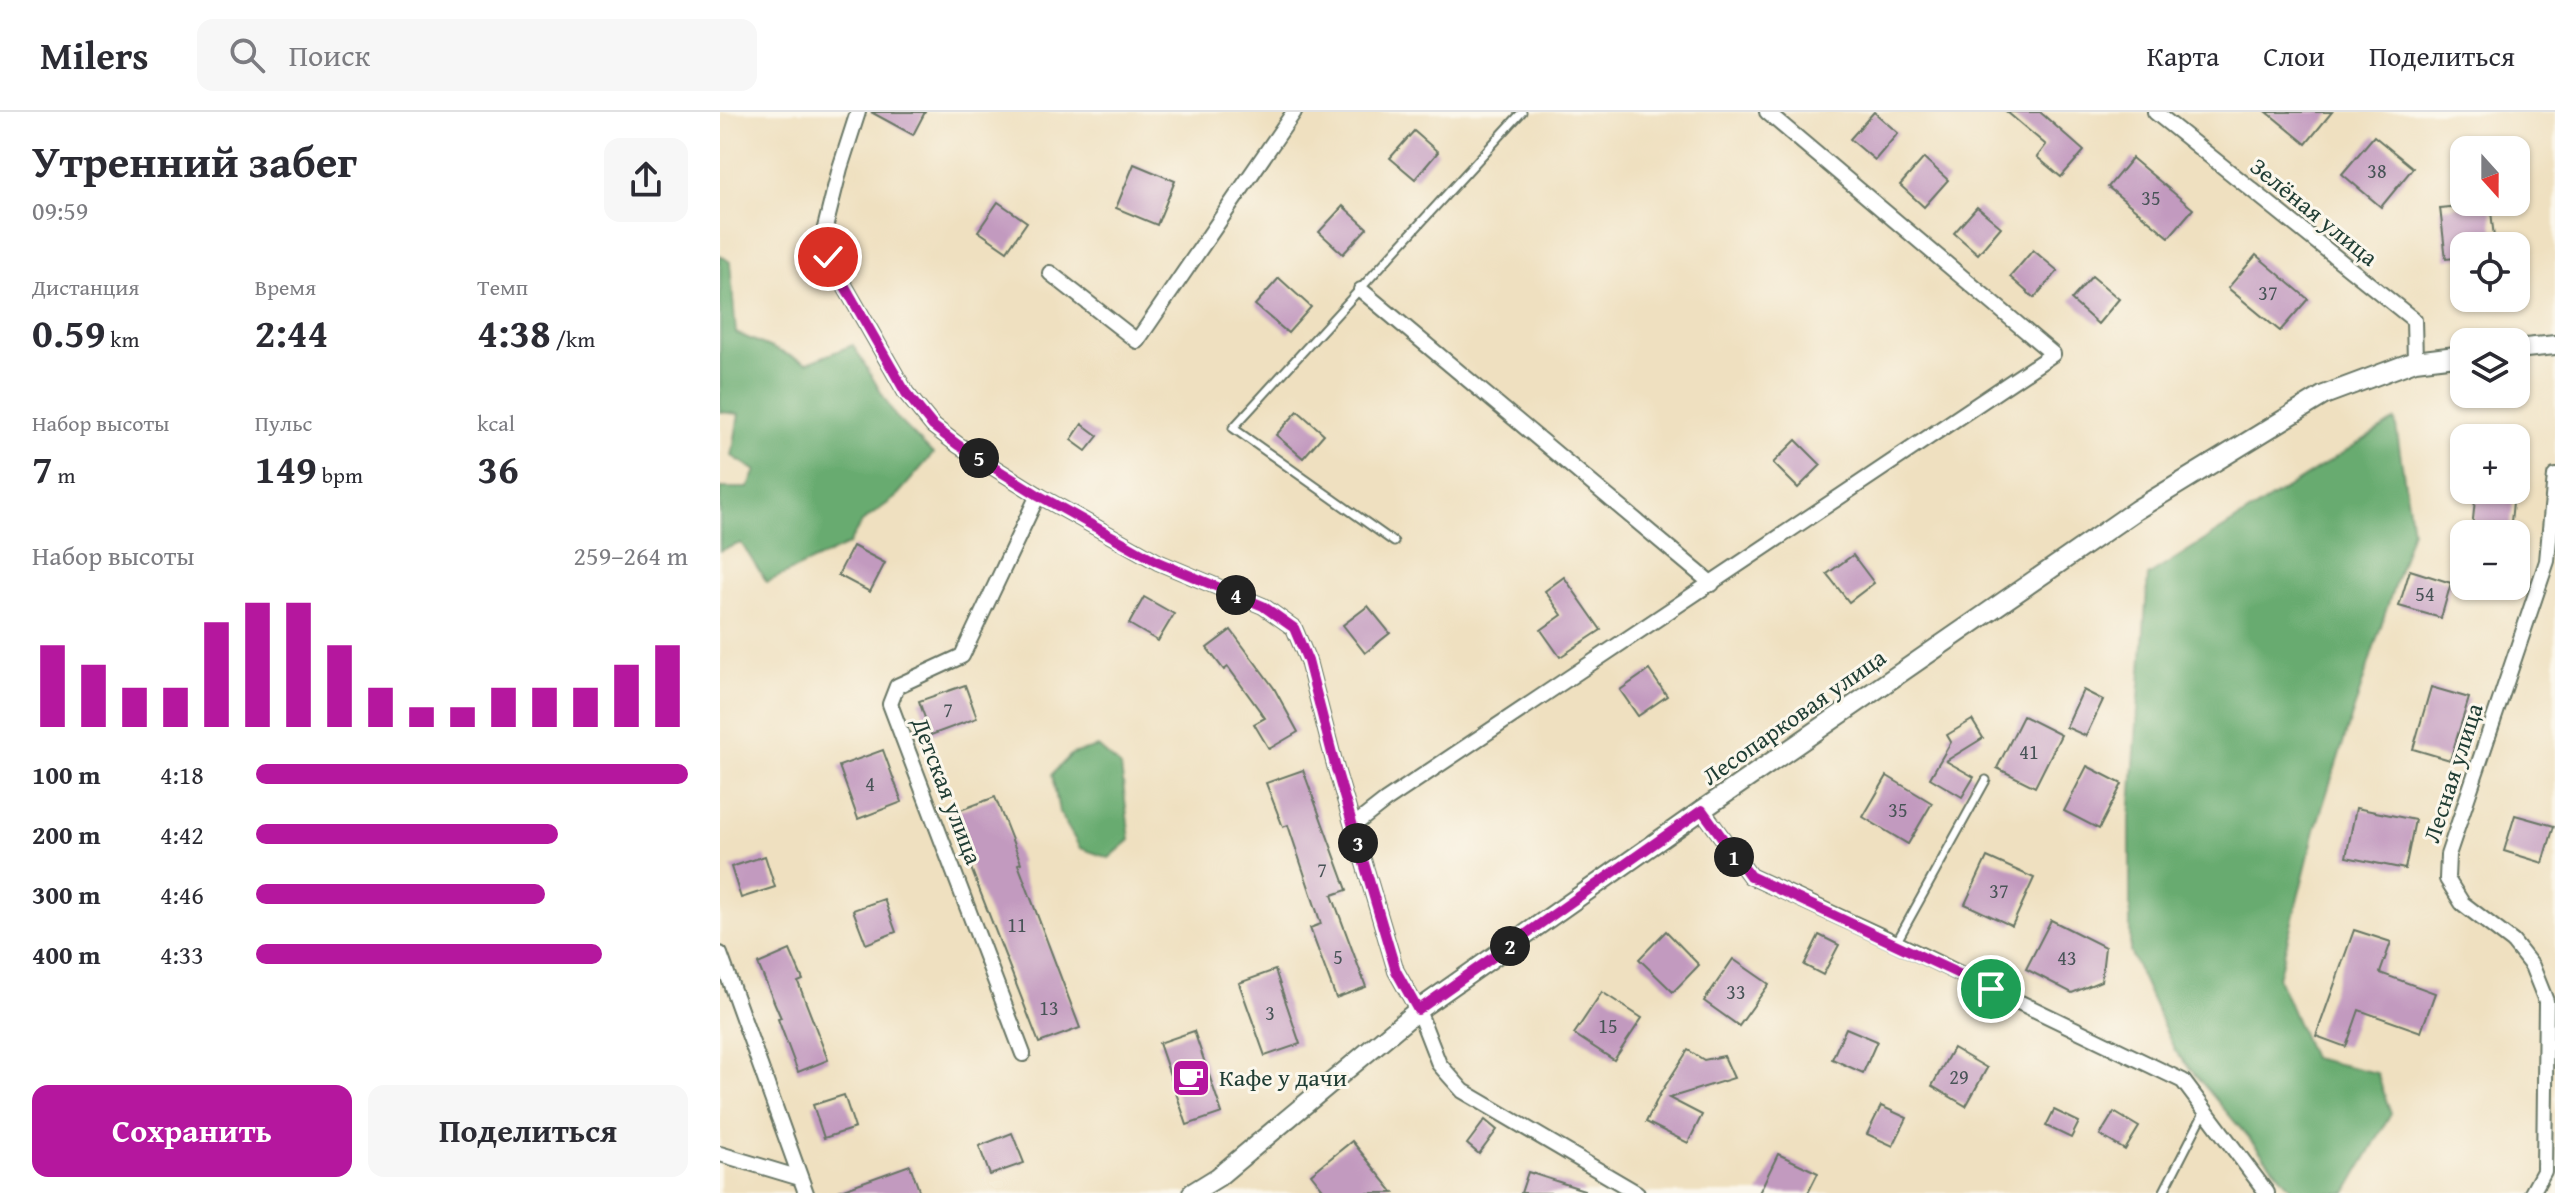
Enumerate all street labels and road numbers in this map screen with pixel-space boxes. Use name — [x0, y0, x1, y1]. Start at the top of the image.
street label: Зелёная улица — [2243, 149, 2386, 275]
street label: Лесопарковая улица — [1695, 640, 1893, 793]
street label: Лесная улица — [2414, 698, 2492, 847]
street label: Детская улица — [903, 711, 992, 870]

